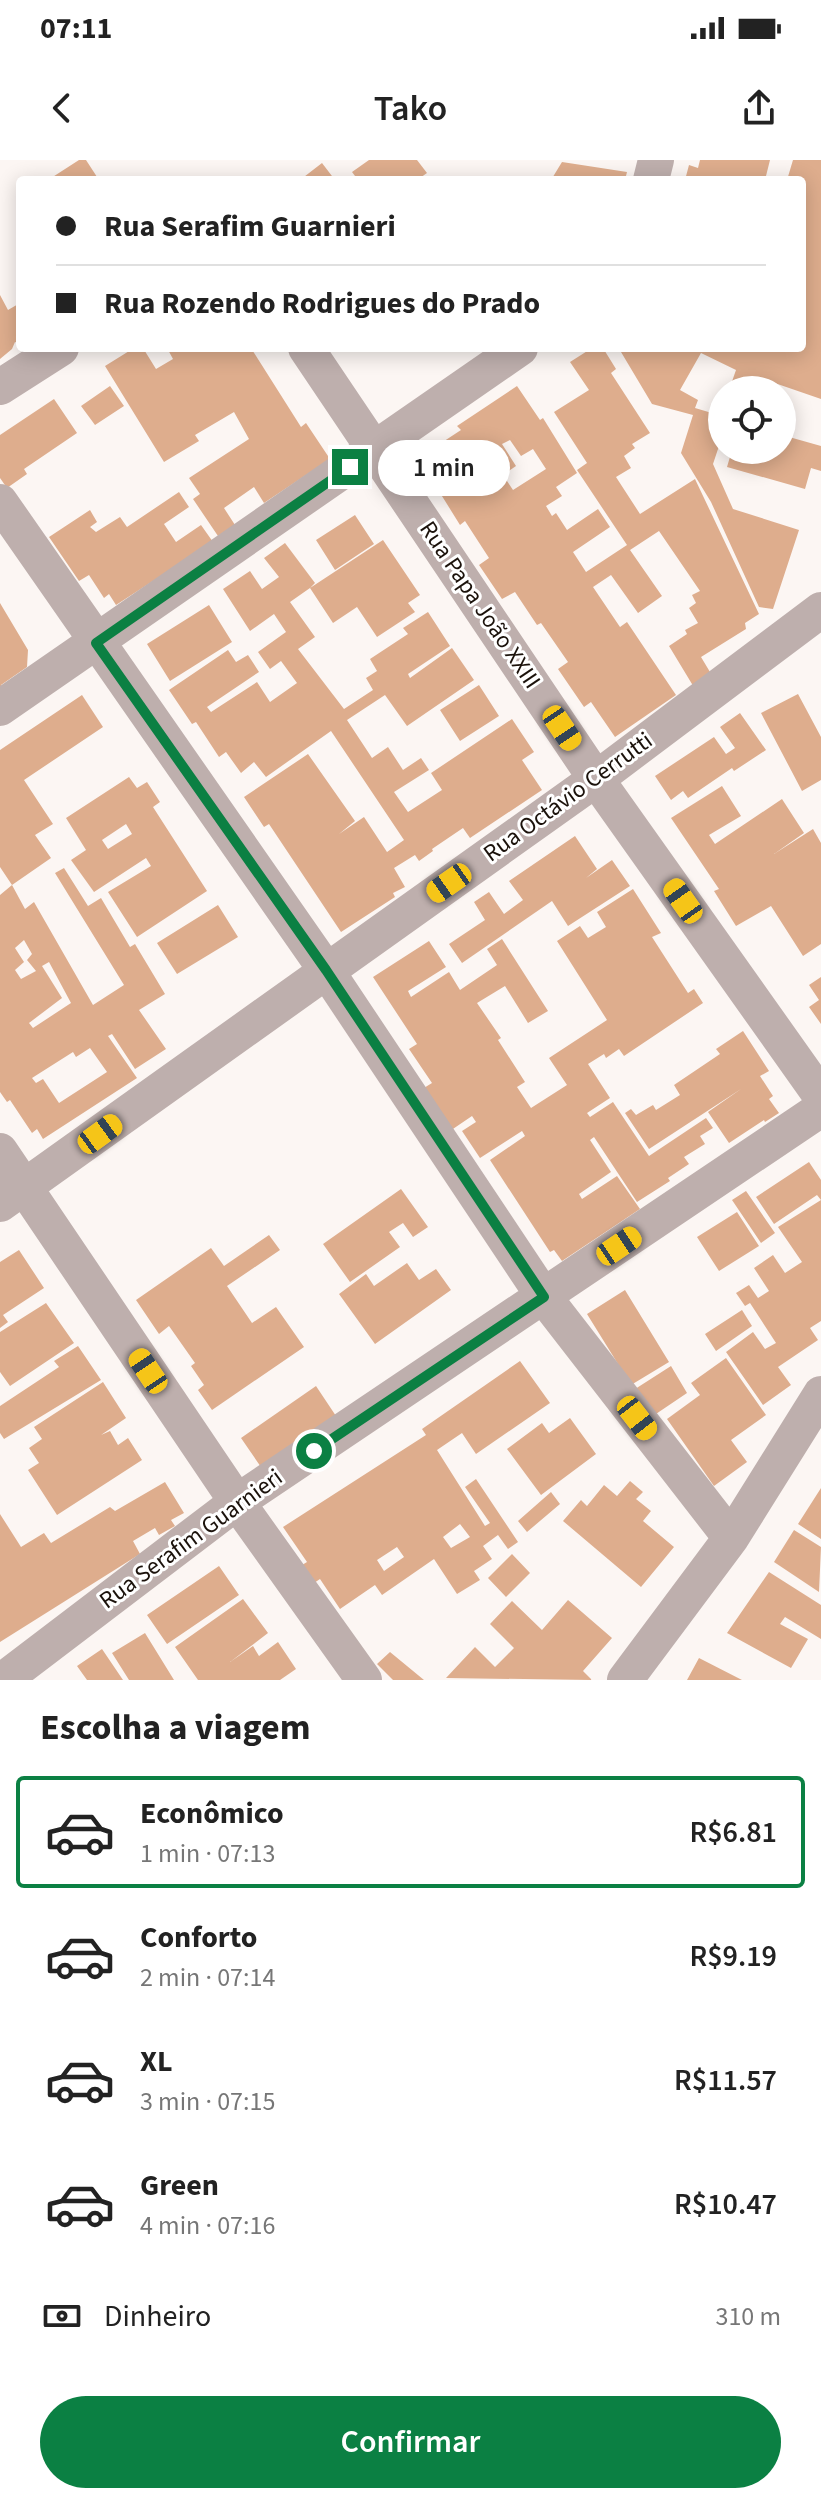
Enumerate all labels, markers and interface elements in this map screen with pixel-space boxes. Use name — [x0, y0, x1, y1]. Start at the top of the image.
text: 07:11 — [40, 7, 112, 50]
text: Tako — [374, 83, 447, 134]
icon: back — [40, 86, 84, 130]
icon: share — [737, 86, 781, 130]
text: Rua Serafim Guarnieri — [104, 205, 396, 248]
text: Rua Rozendo Rodrigues do Prado — [104, 282, 540, 325]
map controls — [708, 376, 796, 464]
button: locate — [708, 376, 796, 464]
callout: 1 min — [378, 439, 510, 495]
route end — [332, 449, 368, 485]
text: 1 min — [413, 449, 475, 486]
street label: Rua Papa João XXIII — [411, 514, 549, 696]
car — [539, 701, 585, 755]
street label: Rua Octávio Cerrutti — [476, 724, 660, 870]
car — [422, 859, 476, 907]
car — [659, 874, 707, 928]
car — [74, 1110, 126, 1158]
car — [592, 1223, 646, 1269]
car — [125, 1344, 171, 1398]
car — [613, 1392, 661, 1444]
route start — [296, 1433, 332, 1469]
street label: Rua Serafim Guarnieri — [92, 1460, 290, 1618]
text: Escolha a viagem — [40, 1702, 311, 1753]
text: Econômico — [140, 1792, 284, 1835]
icon: car — [44, 1796, 116, 1868]
text: R$6.81 — [689, 1811, 777, 1854]
text: 1 min · 07:13 — [140, 1835, 275, 1872]
text: Conforto — [140, 1916, 257, 1959]
icon: car — [44, 1920, 116, 1992]
text: R$9.19 — [689, 1935, 777, 1978]
text: 2 min · 07:14 — [140, 1959, 275, 1996]
text: XL — [140, 2040, 173, 2083]
icon: car — [44, 2044, 116, 2116]
text: R$11.57 — [674, 2059, 777, 2102]
text: 3 min · 07:15 — [140, 2083, 275, 2120]
text: Green — [140, 2164, 219, 2207]
icon: car — [44, 2168, 116, 2240]
text: R$10.47 — [674, 2183, 777, 2226]
text: 4 min · 07:16 — [140, 2207, 275, 2244]
icon: cash — [40, 2294, 84, 2338]
text: Dinheiro — [104, 2295, 211, 2338]
text: 310 m — [715, 2298, 781, 2335]
button: Confirmar — [40, 2396, 781, 2488]

